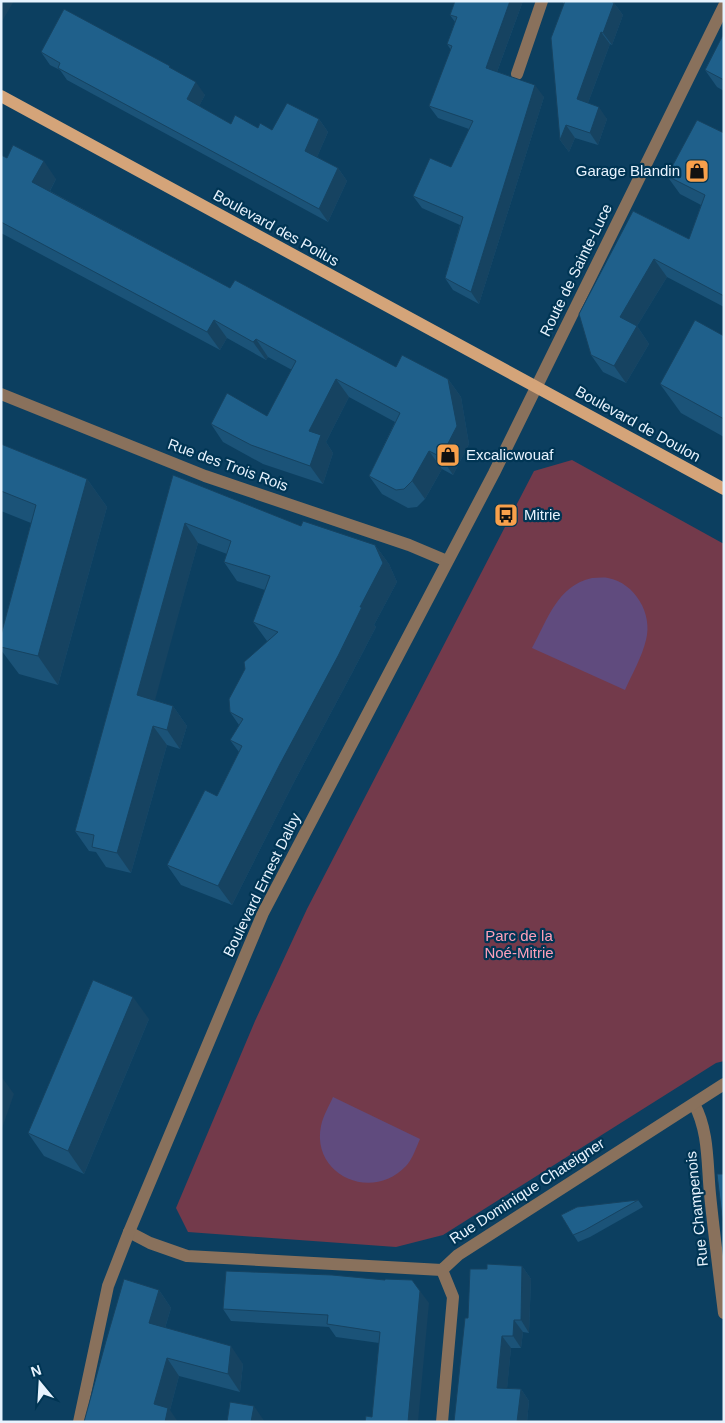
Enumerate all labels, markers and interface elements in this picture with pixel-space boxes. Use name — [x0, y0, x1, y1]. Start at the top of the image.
shop icon: Garage Blandin — [684, 158, 710, 184]
place label: Garage Blandin — [576, 162, 680, 179]
street label: Boulevard des Poilus — [210, 186, 342, 269]
street label: Route de Sainte-Luce — [536, 201, 615, 339]
street label: Boulevard de Doulon — [573, 382, 704, 465]
street label: Rue des Trois Rois — [166, 435, 291, 494]
shop icon: Excalicwouaf — [435, 442, 461, 468]
place label: Excalicwouaf — [466, 446, 554, 463]
bus stop icon: Mitrie — [493, 502, 519, 528]
place label: Mitrie — [524, 506, 561, 523]
street label: Boulevard Ernest Dalby — [219, 810, 304, 959]
park label: Parc de la Noé-Mitrie — [484, 927, 554, 961]
street label: Rue Dominique Chateigner — [446, 1134, 607, 1247]
street label: Rue Champenois — [682, 1151, 711, 1268]
north arrow — [15, 1358, 65, 1408]
text: N — [29, 1361, 43, 1380]

